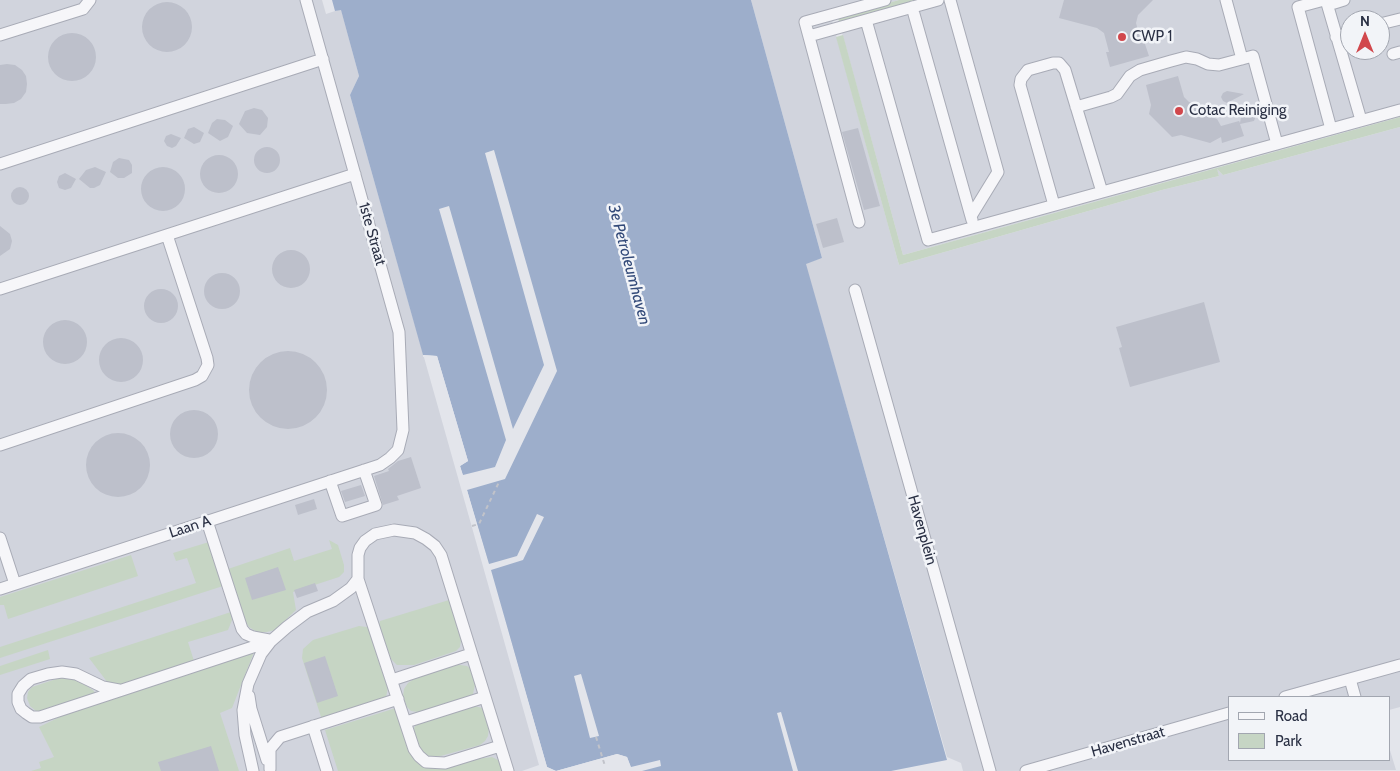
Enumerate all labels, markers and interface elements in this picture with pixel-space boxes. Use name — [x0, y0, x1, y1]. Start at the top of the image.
north arrow — [1340, 10, 1390, 60]
text: N — [1360, 12, 1370, 30]
place label: CWP 1 — [1132, 28, 1172, 46]
marker: CWP 1 — [1116, 31, 1128, 43]
place label: Cotac Reiniging — [1189, 102, 1287, 120]
marker: Cotac Reiniging — [1173, 105, 1185, 117]
street label: 1ste Straat — [354, 200, 390, 268]
water label: 3e Petroleumhaven — [604, 203, 654, 327]
street label: Havenplein — [903, 493, 941, 567]
street label: Laan A — [167, 512, 213, 542]
legend — [1228, 696, 1390, 761]
text: Road — [1275, 707, 1308, 725]
street label: Havenstraat — [1089, 723, 1167, 761]
text: Park — [1275, 732, 1302, 750]

